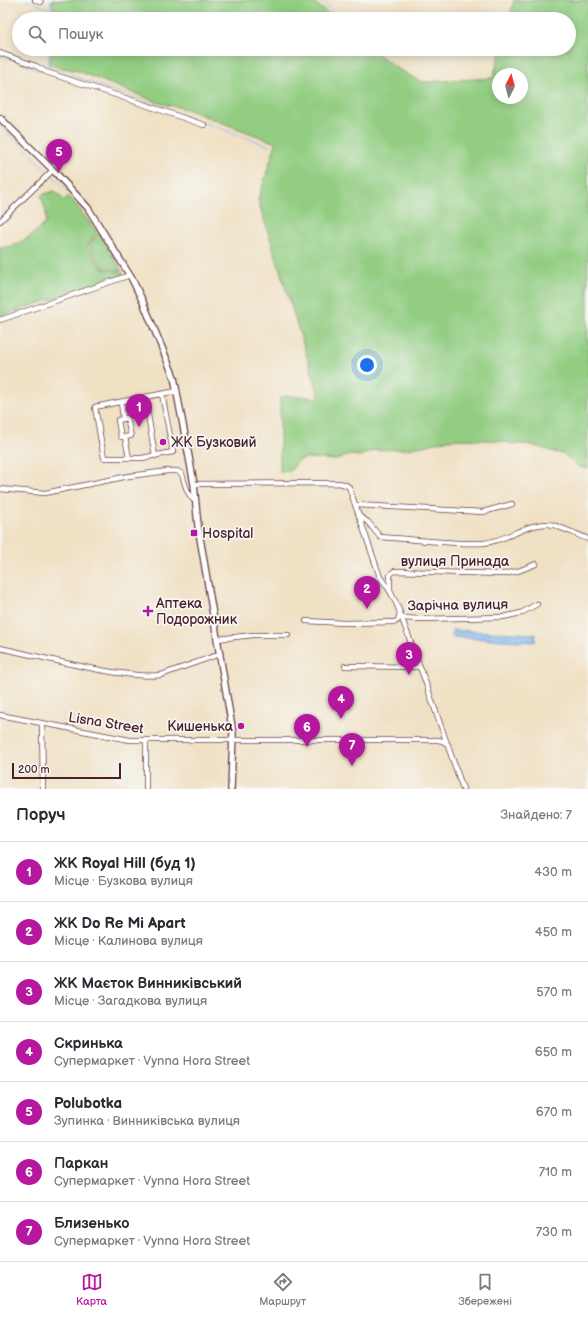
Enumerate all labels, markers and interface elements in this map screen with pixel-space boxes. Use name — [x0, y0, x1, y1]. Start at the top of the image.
search box — [12, 12, 576, 56]
icon: search — [26, 23, 48, 45]
text: Пошук — [58, 25, 104, 44]
north arrow — [492, 68, 528, 104]
pin: 5 — [46, 139, 72, 172]
your location — [357, 355, 377, 375]
pin: 1 — [126, 394, 152, 427]
place label: ЖК Бузковий — [171, 434, 257, 451]
marker: ЖК Бузковий — [158, 437, 168, 447]
place label: Hospital — [202, 525, 253, 542]
marker: Hospital — [189, 528, 199, 538]
street label: вулиця Принада — [401, 553, 510, 570]
pin: 2 — [354, 576, 380, 609]
place label: Аптека Подорожник — [155, 595, 238, 628]
street label: Зарічна вулиця — [408, 596, 509, 614]
marker: Аптека Подорожник — [143, 606, 153, 616]
pin: 3 — [396, 642, 422, 675]
pin: 4 — [328, 686, 354, 719]
street label: Lisna Street — [67, 709, 146, 737]
pin: 6 — [294, 714, 320, 747]
place label: Кишенька — [167, 718, 234, 735]
marker: Кишенька — [236, 721, 246, 731]
pin: 7 — [339, 733, 365, 766]
scale bar — [12, 761, 121, 780]
text: 200 m — [18, 763, 50, 776]
text: Поруч — [16, 805, 66, 825]
text: Знайдено: 7 — [500, 807, 572, 823]
text: ЖК Royal Hill (буд 1) — [54, 854, 196, 873]
text: 1 — [26, 864, 32, 880]
text: 430 m — [534, 864, 572, 880]
text: Місце · Бузкова вулиця — [54, 873, 193, 889]
text: ЖК Do Re Mi Apart — [54, 914, 185, 933]
text: 2 — [25, 924, 33, 940]
text: 450 m — [535, 924, 572, 940]
text: Місце · Калинова вулиця — [54, 933, 203, 949]
text: ЖК Маєток Винниківський — [54, 974, 242, 993]
text: 3 — [25, 984, 33, 1000]
text: 570 m — [536, 984, 572, 1000]
text: Місце · Загадкова вулиця — [54, 993, 207, 1009]
text: Скринька — [54, 1034, 123, 1053]
text: 4 — [25, 1044, 33, 1060]
text: 650 m — [535, 1044, 572, 1060]
text: Супермаркет · Vynna Hora Street — [54, 1053, 250, 1069]
text: Polubotka — [54, 1094, 122, 1113]
text: 5 — [25, 1104, 33, 1120]
text: 670 m — [536, 1104, 572, 1120]
text: Зупинка · Винниківська вулиця — [54, 1113, 240, 1129]
text: Паркан — [54, 1154, 108, 1173]
text: 6 — [25, 1164, 33, 1180]
text: 710 m — [539, 1164, 572, 1180]
text: Супермаркет · Vynna Hora Street — [54, 1173, 250, 1189]
text: Близенько — [54, 1214, 129, 1233]
text: 7 — [25, 1224, 33, 1240]
text: 730 m — [536, 1224, 572, 1240]
text: Супермаркет · Vynna Hora Street — [54, 1233, 250, 1249]
tab: Карта — [76, 1271, 107, 1308]
tab: Маршрут — [259, 1271, 306, 1308]
tab: Збережені — [458, 1271, 512, 1308]

